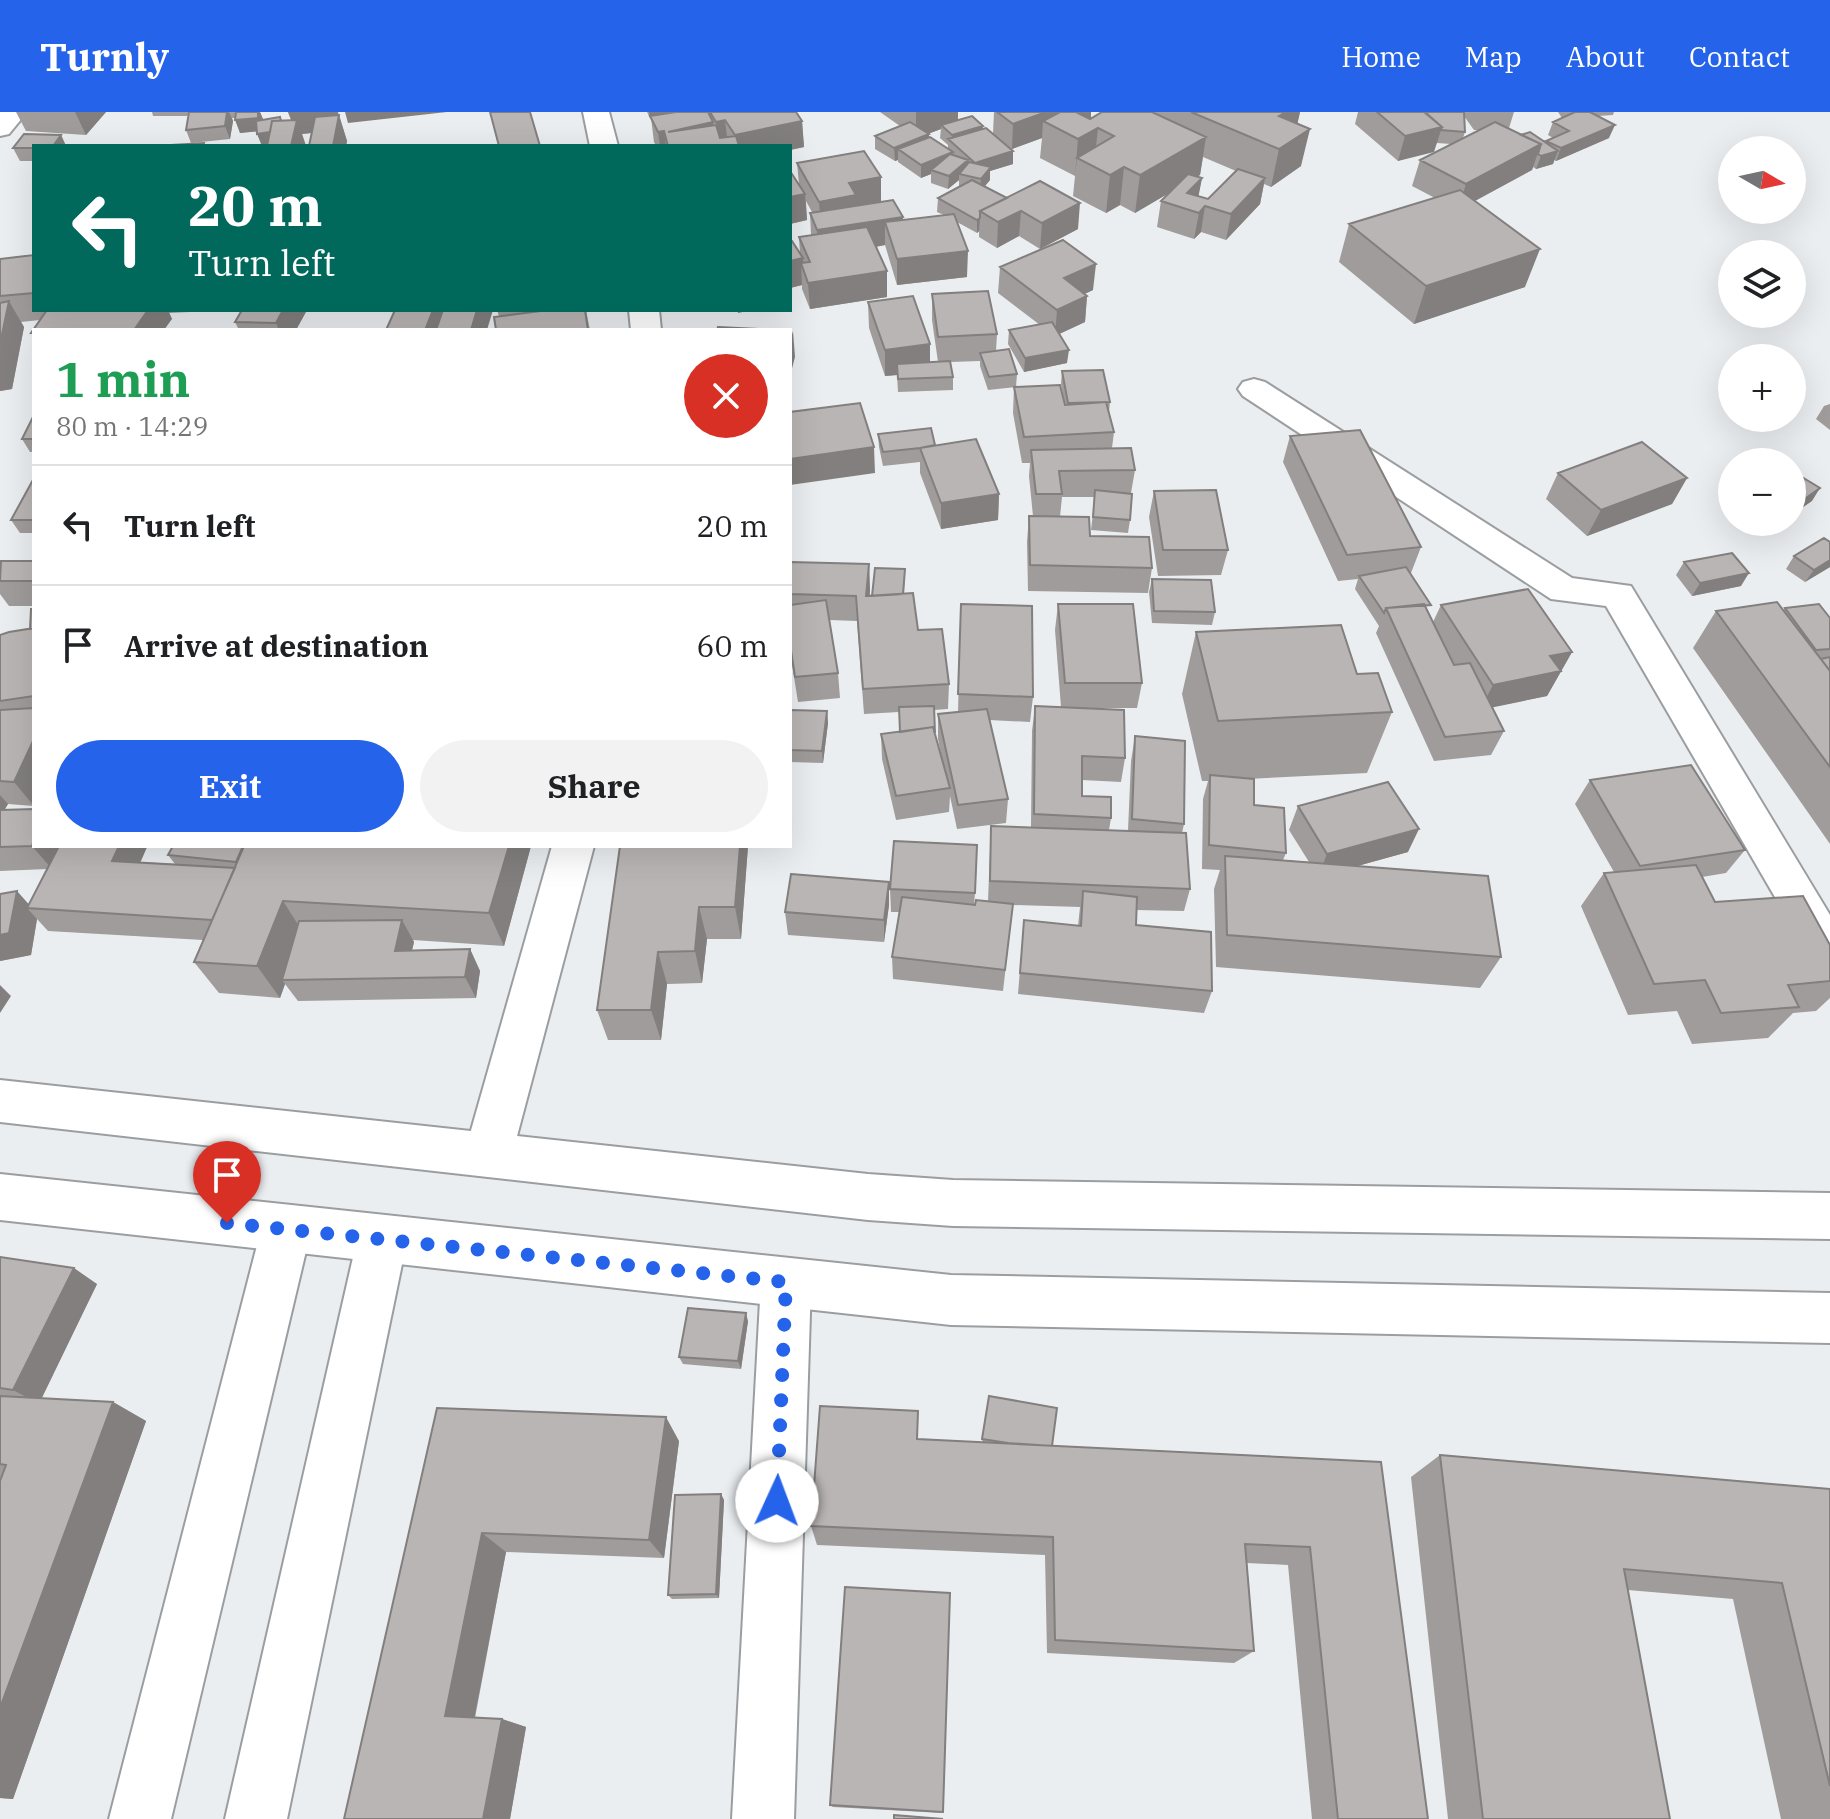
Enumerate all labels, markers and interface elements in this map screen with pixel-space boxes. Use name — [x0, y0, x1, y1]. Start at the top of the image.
text: Turnly — [40, 32, 169, 81]
text: Home — [1341, 38, 1421, 75]
text: Map — [1465, 38, 1522, 75]
text: About — [1566, 38, 1645, 75]
text: Contact — [1689, 38, 1790, 75]
north arrow — [1718, 136, 1806, 224]
map controls — [1718, 136, 1806, 536]
text: 20 m — [188, 169, 323, 241]
icon: left — [56, 176, 160, 280]
text: Turn left — [188, 239, 335, 286]
button: layers — [1718, 240, 1806, 328]
button: + — [1718, 344, 1806, 432]
text: 1 min — [56, 348, 190, 410]
button: close — [684, 354, 768, 438]
text: 80 m · 14:29 — [56, 409, 208, 443]
button: − — [1718, 448, 1806, 536]
icon: left — [56, 503, 100, 547]
text: Turn left — [124, 506, 256, 545]
text: 20 m — [696, 506, 768, 545]
icon: arrive — [56, 623, 100, 667]
text: Arrive at destination — [124, 626, 429, 665]
text: 60 m — [696, 626, 768, 665]
button: Exit — [56, 740, 404, 832]
button: Share — [420, 740, 768, 832]
pin — [193, 1141, 261, 1223]
icon: arrive — [205, 1153, 249, 1197]
position arrow — [735, 1459, 819, 1543]

